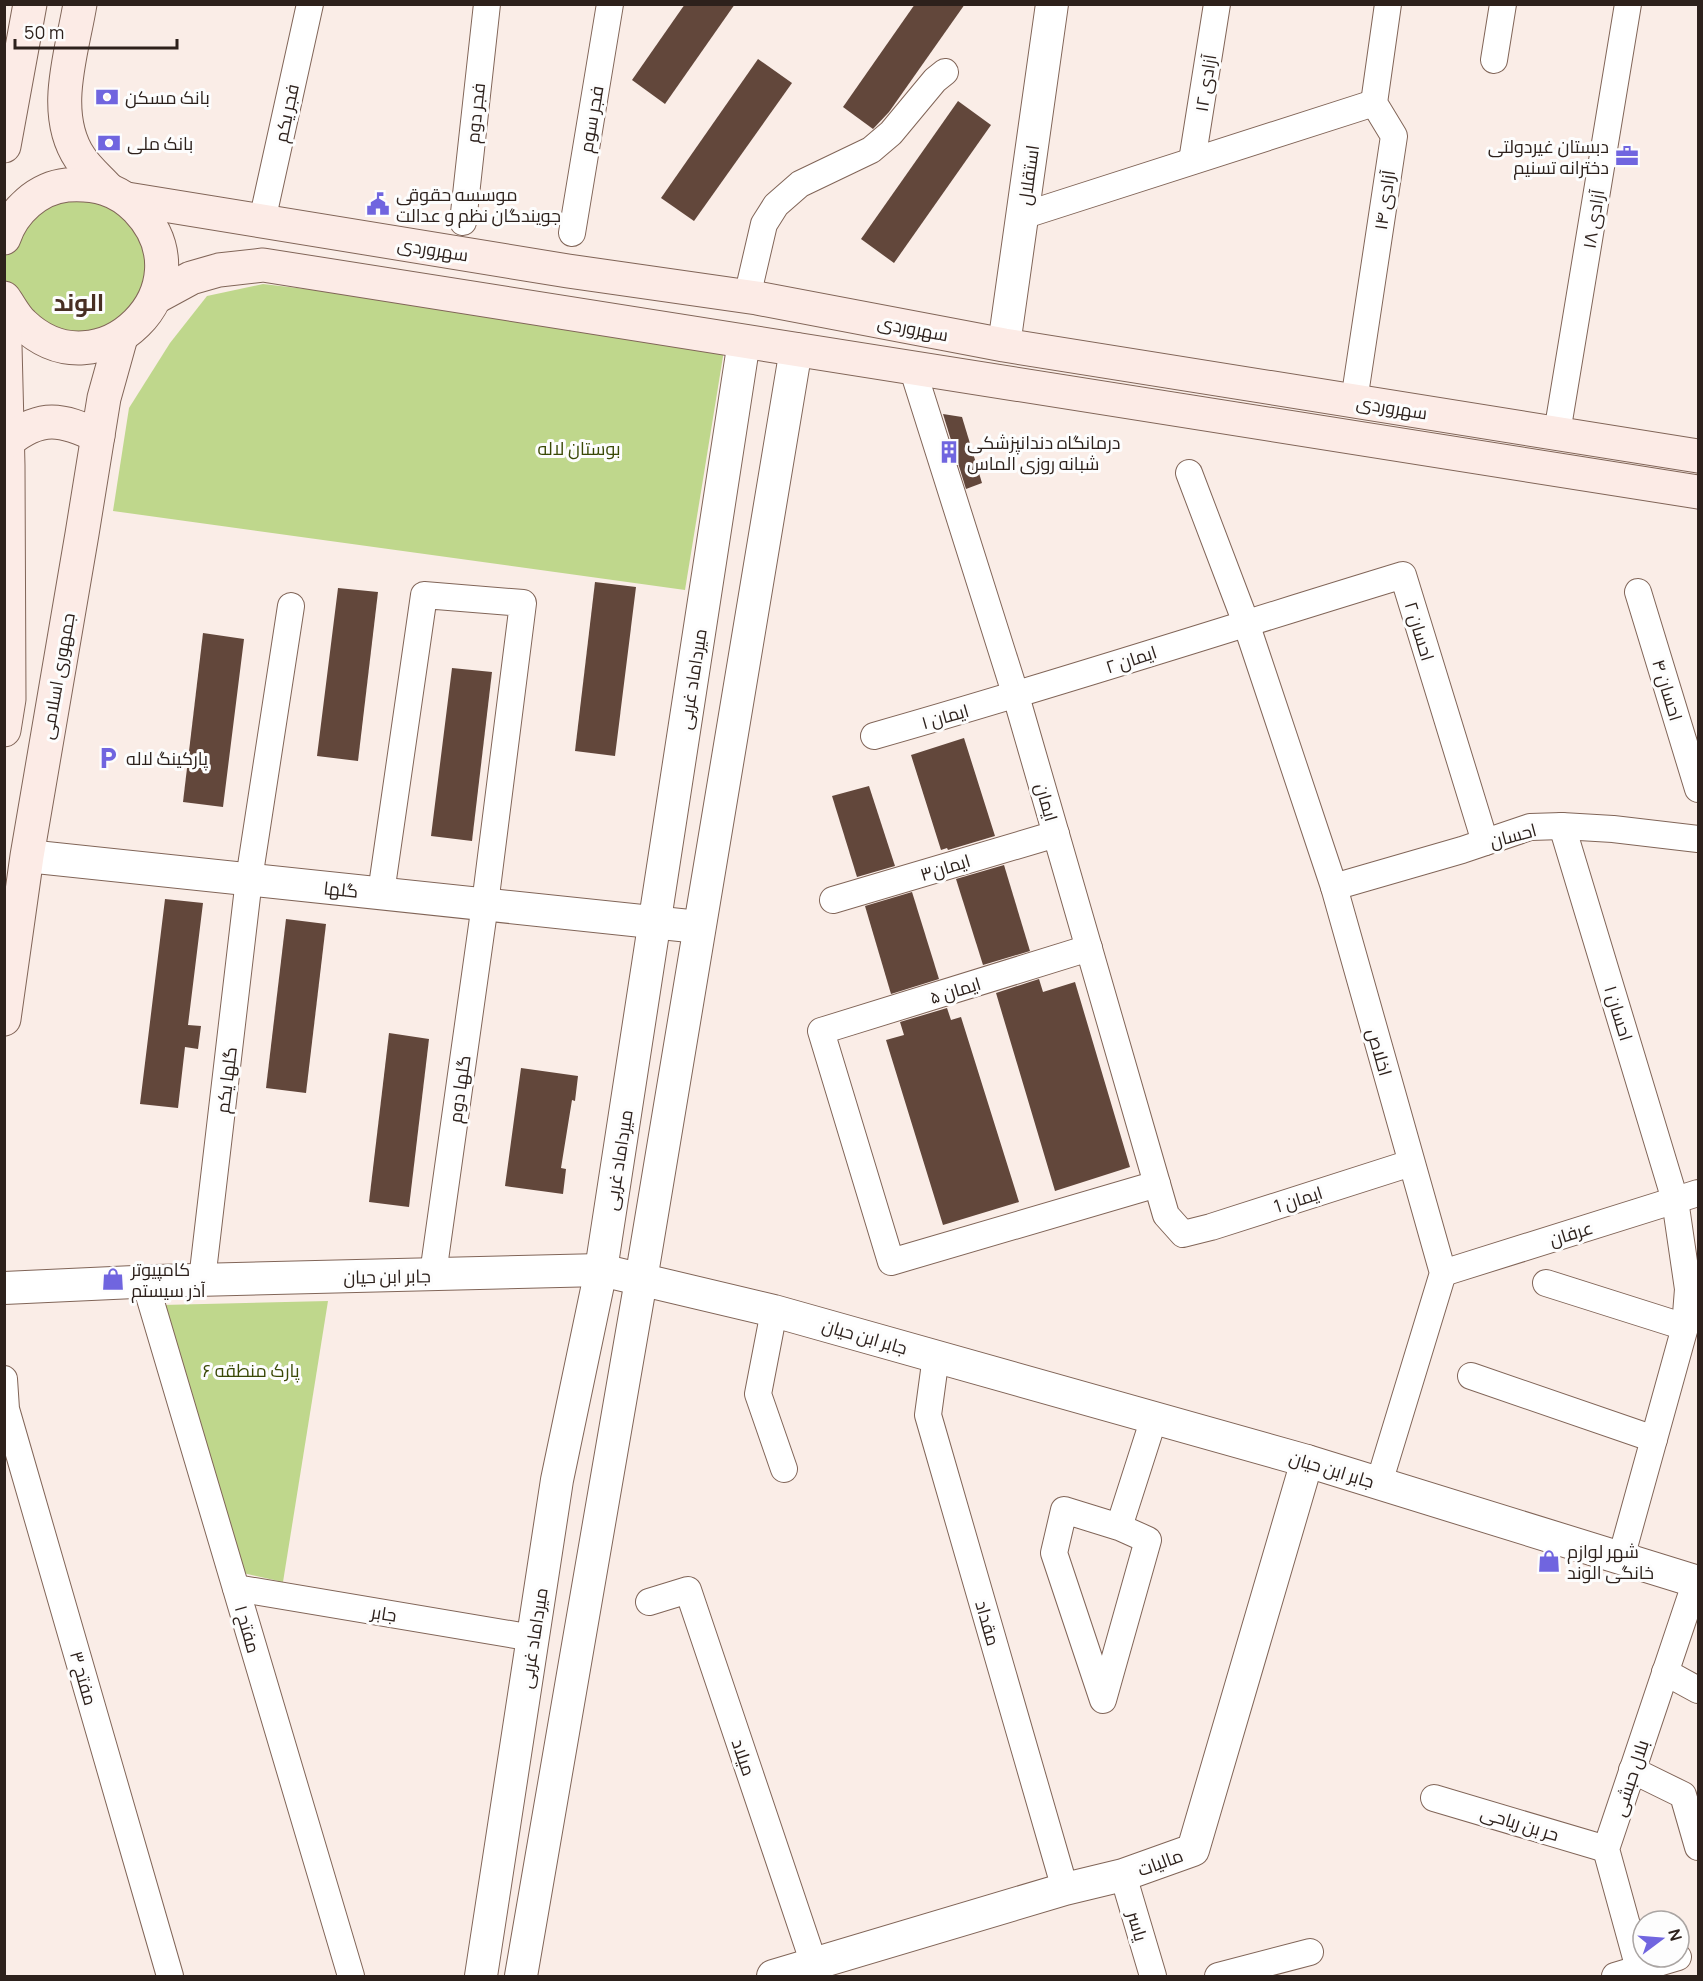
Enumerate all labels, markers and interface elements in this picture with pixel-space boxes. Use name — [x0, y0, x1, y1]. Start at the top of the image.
scale bar — [15, 12, 177, 50]
text: 50 m — [24, 20, 64, 44]
street label: آزادی ۱۲ — [1189, 52, 1221, 113]
street label: فجر یکم — [268, 82, 305, 145]
street label: فجر دوم — [460, 82, 491, 144]
bank icon: بانک مسکن — [94, 84, 120, 110]
street label: فجر سوم — [573, 84, 610, 154]
place label: بانک مسکن — [125, 85, 210, 109]
bank icon: بانک ملی — [96, 130, 122, 156]
place label: بانک ملی — [127, 131, 193, 155]
place label: دبستان غیردولتی دخترانه تسنیم — [1488, 134, 1609, 180]
street label: استقلال — [1012, 143, 1044, 207]
office icon: دبستان غیردولتی دخترانه تسنیم — [1614, 143, 1640, 169]
street label: آزادی ۱۴ — [1368, 168, 1400, 232]
place label: موسسه حقوقی جویندگان نظم و عدالت — [396, 182, 561, 228]
street label: آزادی ۱۸ — [1576, 188, 1610, 250]
public building icon: موسسه حقوقی جویندگان نظم و عدالت — [365, 191, 391, 217]
street label: سهروردی — [396, 232, 470, 266]
district label: الوند — [54, 285, 104, 318]
street label: سهروردی — [876, 309, 950, 347]
street label: سهروردی — [1355, 390, 1429, 424]
place label: درمانگاه دندان‍‍پزشکی شبانه روزی الماس — [967, 430, 1120, 475]
park label: بوستان لاله — [537, 436, 621, 460]
building icon: درمانگاه دندان‍‍پزشکی شبانه روزی الماس — [936, 439, 962, 465]
street label: احسان ۲ — [1400, 598, 1440, 664]
street label: جمهوری اسلامی — [34, 611, 80, 741]
street label: میرداماد غربی — [672, 627, 712, 731]
street label: ایمان ۲ — [1102, 640, 1160, 678]
street label: احسان ۴ — [1647, 656, 1689, 724]
street label: ایمان ۱ — [918, 698, 972, 734]
parking icon: پارکینگ لاله — [95, 745, 121, 771]
place label: پارکینگ لاله — [126, 746, 208, 771]
street label: ایمان — [1030, 780, 1064, 824]
street label: احسان — [1487, 817, 1539, 853]
street label: ایمان۳ — [917, 848, 973, 886]
street label: گلها — [322, 875, 360, 903]
street label: ایمان ۵ — [926, 971, 984, 1009]
street label: احسان ۱ — [1599, 982, 1639, 1044]
street label: اخلاص — [1362, 1025, 1398, 1079]
street label: گلها یکم — [210, 1045, 243, 1115]
street label: گلها دوم — [442, 1054, 477, 1125]
street label: میرداماد غربی — [598, 1108, 638, 1212]
street label: ایمان 1 — [1271, 1180, 1325, 1218]
street label: عرفان — [1546, 1215, 1596, 1251]
place label: کامپیوتر آذر سیستم — [130, 1257, 206, 1303]
street label: جابر ابن حیان — [343, 1263, 431, 1289]
shop icon: کامپیوتر آذر سیستم — [100, 1266, 126, 1292]
street label: جابر ابن حیان — [820, 1312, 910, 1360]
park label: پارک منطقه ۶ — [202, 1358, 300, 1383]
street label: جابر ابن حیان — [1287, 1445, 1377, 1493]
place label: شهر لوازم خانگی الوند — [1567, 1539, 1654, 1584]
shop icon: شهر لوازم خانگی الوند — [1536, 1548, 1562, 1574]
street label: میرداماد غربی — [513, 1586, 553, 1690]
street label: مقداد — [970, 1597, 1006, 1649]
street label: جابر — [369, 1599, 398, 1627]
street label: مفتح ۱ — [229, 1602, 266, 1656]
street label: مفتح ۳ — [64, 1648, 103, 1708]
street label: میلاد — [727, 1735, 761, 1779]
street label: بلال حبشی — [1606, 1737, 1654, 1819]
street label: حر بن ریاحی — [1478, 1800, 1562, 1846]
street label: مالیات — [1134, 1843, 1186, 1881]
street label: یاسر — [1122, 1907, 1154, 1944]
north arrow — [1631, 1909, 1691, 1969]
text: N — [1663, 1926, 1688, 1943]

